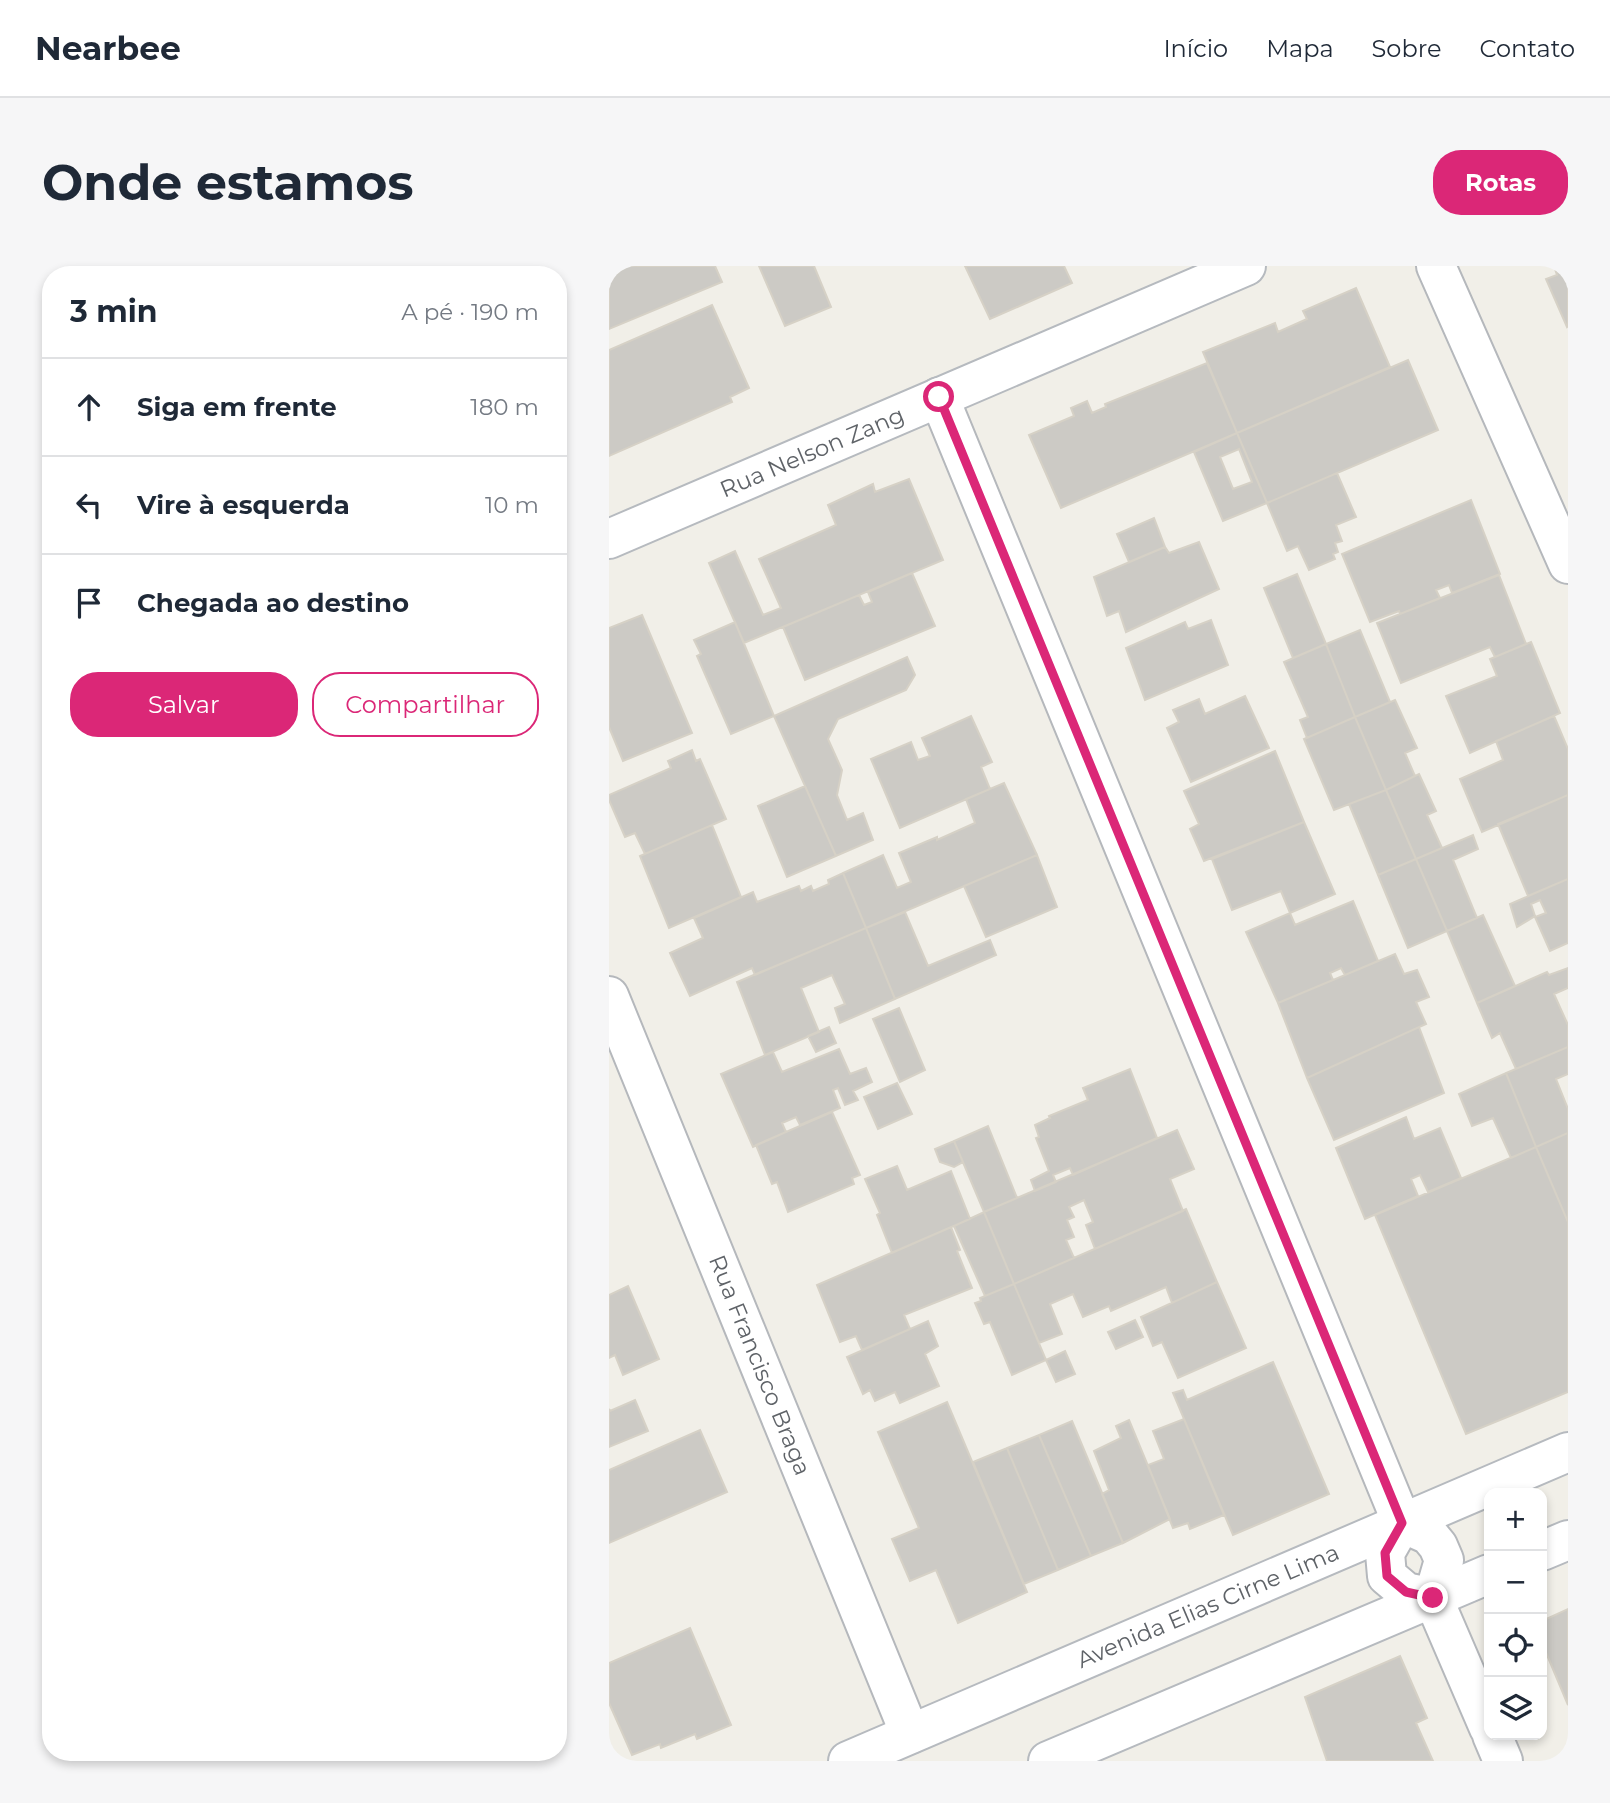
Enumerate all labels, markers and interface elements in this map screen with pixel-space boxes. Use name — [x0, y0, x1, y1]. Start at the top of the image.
text: Nearbee — [35, 28, 181, 68]
text: Início — [1163, 34, 1228, 63]
text: Mapa — [1266, 34, 1334, 63]
text: Sobre — [1372, 34, 1441, 63]
text: Contato — [1479, 34, 1575, 63]
button: Rotas — [1433, 150, 1568, 215]
text: Onde estamos — [42, 153, 413, 212]
text: 3 min — [70, 293, 157, 330]
text: A pé · 190 m — [401, 298, 539, 326]
route start — [923, 381, 954, 412]
icon: ahead — [70, 388, 108, 426]
text: Siga em frente — [137, 391, 337, 423]
text: 180 m — [470, 393, 539, 421]
street label: Rua Nelson Zang — [716, 401, 908, 503]
icon: left — [70, 486, 108, 524]
text: Vire à esquerda — [137, 489, 350, 521]
text: 10 m — [485, 491, 539, 519]
icon: arrive — [70, 584, 108, 622]
text: Chegada ao destino — [137, 587, 409, 619]
button: Salvar — [70, 672, 298, 737]
button: Compartilhar — [312, 672, 539, 737]
street label: Rua Francisco Braga — [703, 1251, 817, 1479]
map controls — [1484, 1488, 1547, 1740]
button: + — [1484, 1488, 1547, 1551]
street label: Avenida Elias Cirne Lima — [1073, 1538, 1343, 1674]
button: − — [1484, 1551, 1547, 1614]
route end — [1417, 1582, 1448, 1613]
button: locate — [1484, 1614, 1547, 1677]
button: layers — [1484, 1677, 1547, 1740]

